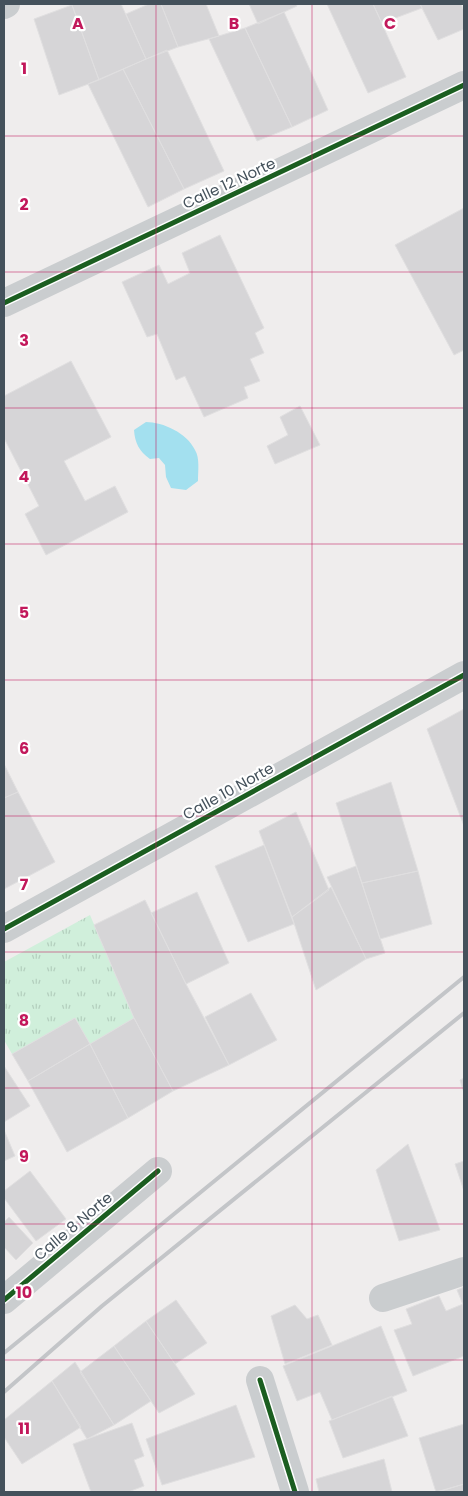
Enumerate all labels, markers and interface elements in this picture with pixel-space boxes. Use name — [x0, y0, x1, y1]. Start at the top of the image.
text: A — [72, 12, 84, 35]
text: B — [229, 12, 239, 35]
text: C — [384, 12, 396, 35]
text: 1 — [21, 57, 27, 80]
street label: Calle 12 Norte — [179, 152, 279, 214]
text: 2 — [19, 193, 29, 216]
text: 3 — [19, 329, 29, 352]
text: 4 — [19, 465, 30, 488]
text: 5 — [19, 601, 29, 624]
text: 6 — [19, 737, 29, 760]
street label: Calle 10 Norte — [179, 757, 277, 825]
text: 7 — [20, 873, 29, 896]
text: 8 — [19, 1009, 29, 1032]
text: 9 — [19, 1145, 29, 1168]
street label: Calle 8 Norte — [29, 1187, 117, 1265]
text: 10 — [16, 1281, 32, 1304]
text: 11 — [18, 1417, 30, 1440]

